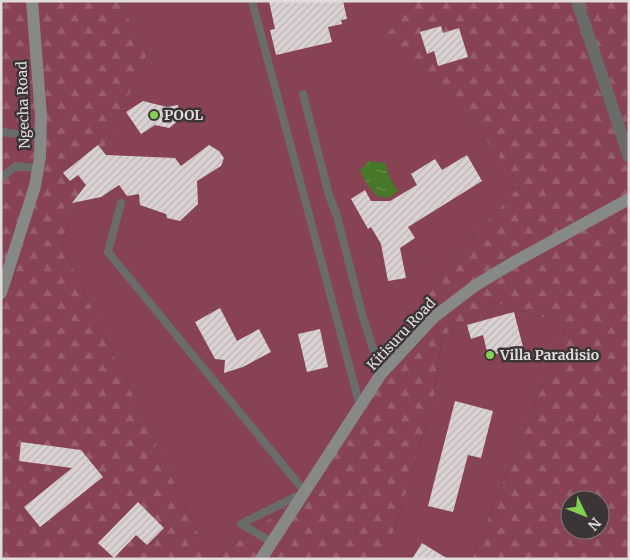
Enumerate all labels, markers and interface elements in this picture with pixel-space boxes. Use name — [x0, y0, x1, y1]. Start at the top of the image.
street label: Ngecha Road — [12, 60, 34, 149]
place label: POOL — [164, 106, 203, 124]
marker: POOL — [148, 109, 160, 121]
street label: Kitisuru Road — [363, 294, 439, 374]
place label: Villa Paradisio — [499, 346, 599, 364]
marker: Villa Paradisio — [484, 349, 496, 361]
north arrow — [560, 490, 610, 540]
text: N — [584, 514, 605, 534]

